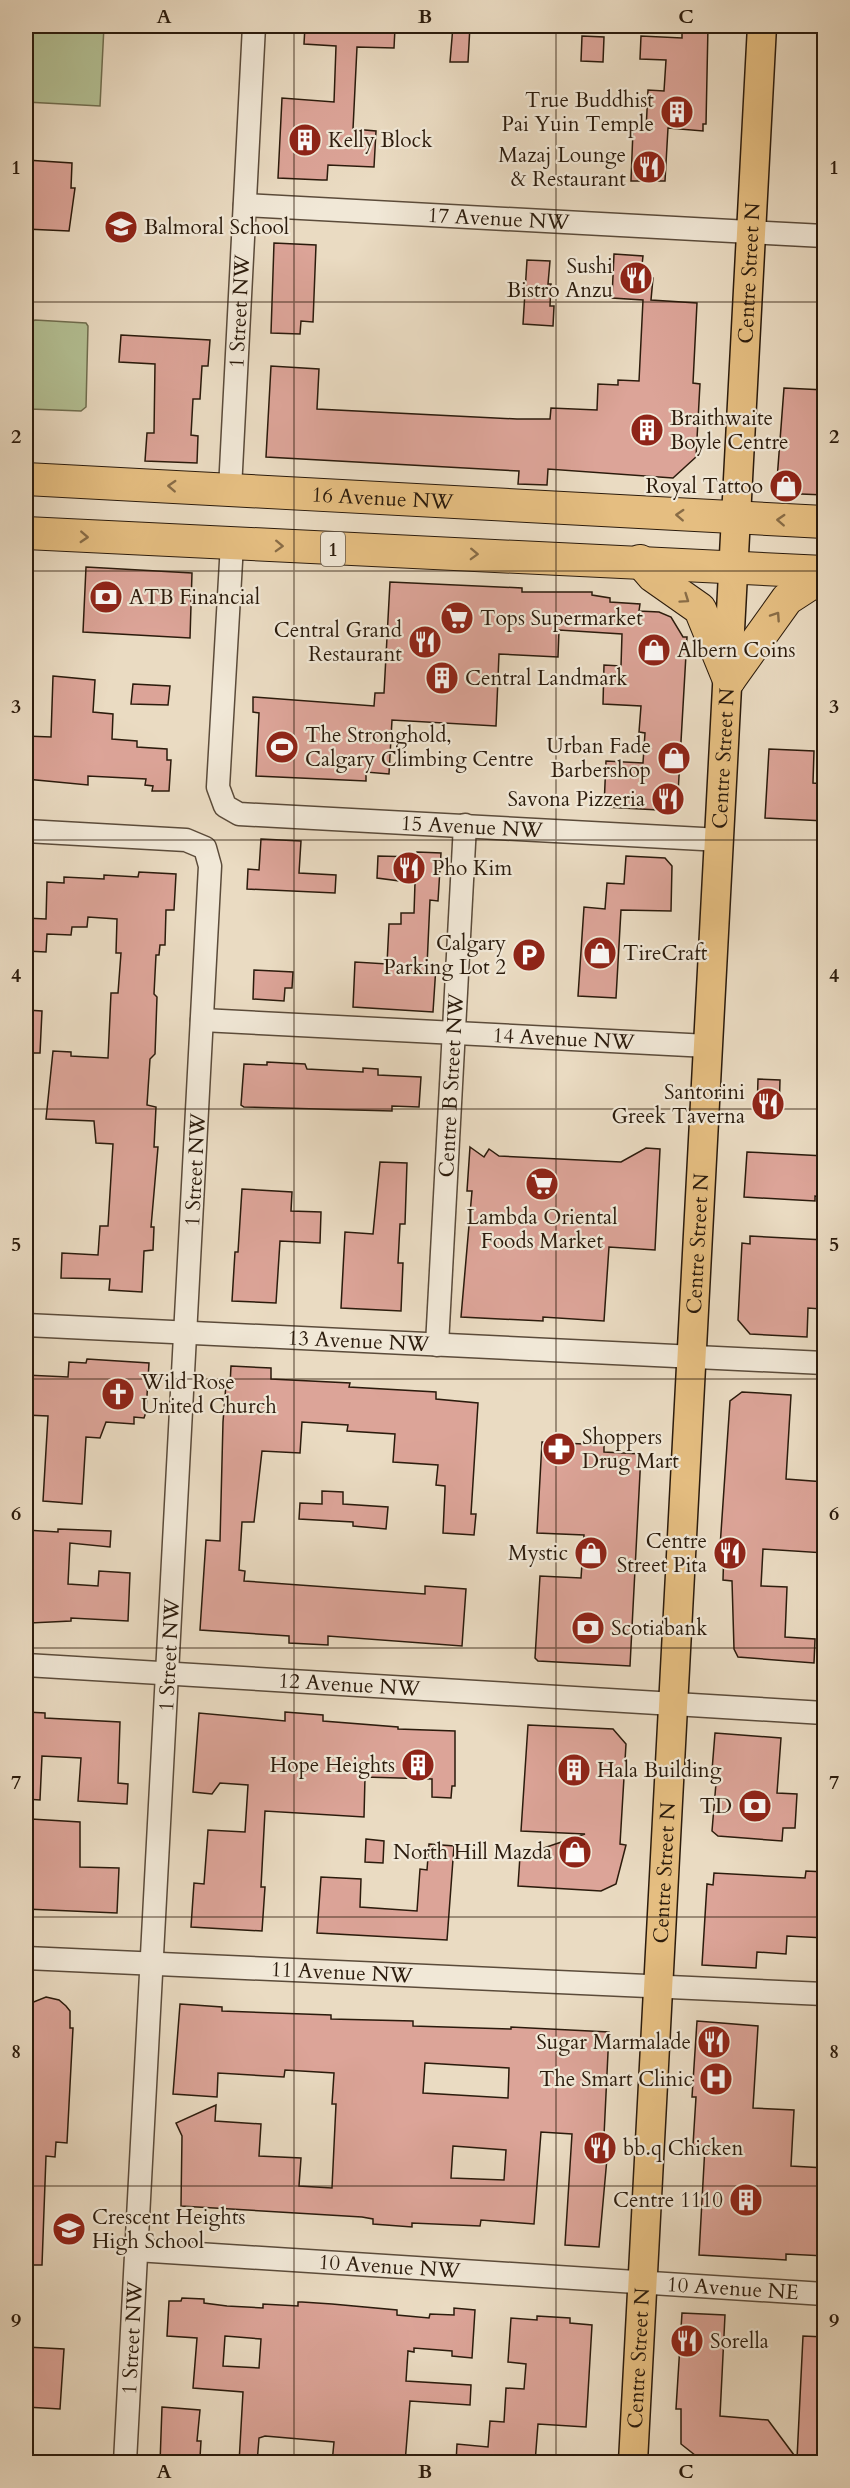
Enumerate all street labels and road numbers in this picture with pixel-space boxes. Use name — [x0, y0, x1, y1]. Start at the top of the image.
street label: 17 Avenue NW — [427, 201, 571, 237]
street label: Centre Street N — [731, 202, 768, 344]
street label: 1 Street NW — [222, 253, 257, 369]
street label: 16 Avenue NW — [311, 480, 455, 517]
road number: 1 — [321, 532, 345, 566]
street label: Centre Street N — [706, 687, 742, 830]
street label: 15 Avenue NW — [400, 809, 544, 845]
street label: Centre B Street NW — [432, 992, 471, 1178]
street label: 14 Avenue NW — [492, 1021, 636, 1057]
street label: 1 Street NW — [178, 1112, 213, 1228]
street label: Centre Street N — [680, 1172, 716, 1315]
street label: 13 Avenue NW — [287, 1323, 431, 1359]
street label: 1 Street NW — [152, 1597, 187, 1713]
street label: 12 Avenue NW — [278, 1666, 422, 1704]
street label: Centre Street N — [646, 1802, 683, 1944]
street label: 11 Avenue NW — [270, 1955, 414, 1990]
street label: 10 Avenue NW — [318, 2248, 462, 2286]
street label: 10 Avenue NE — [666, 2270, 799, 2307]
street label: 1 Street NW — [115, 2280, 150, 2396]
street label: Centre Street N — [621, 2287, 657, 2429]

